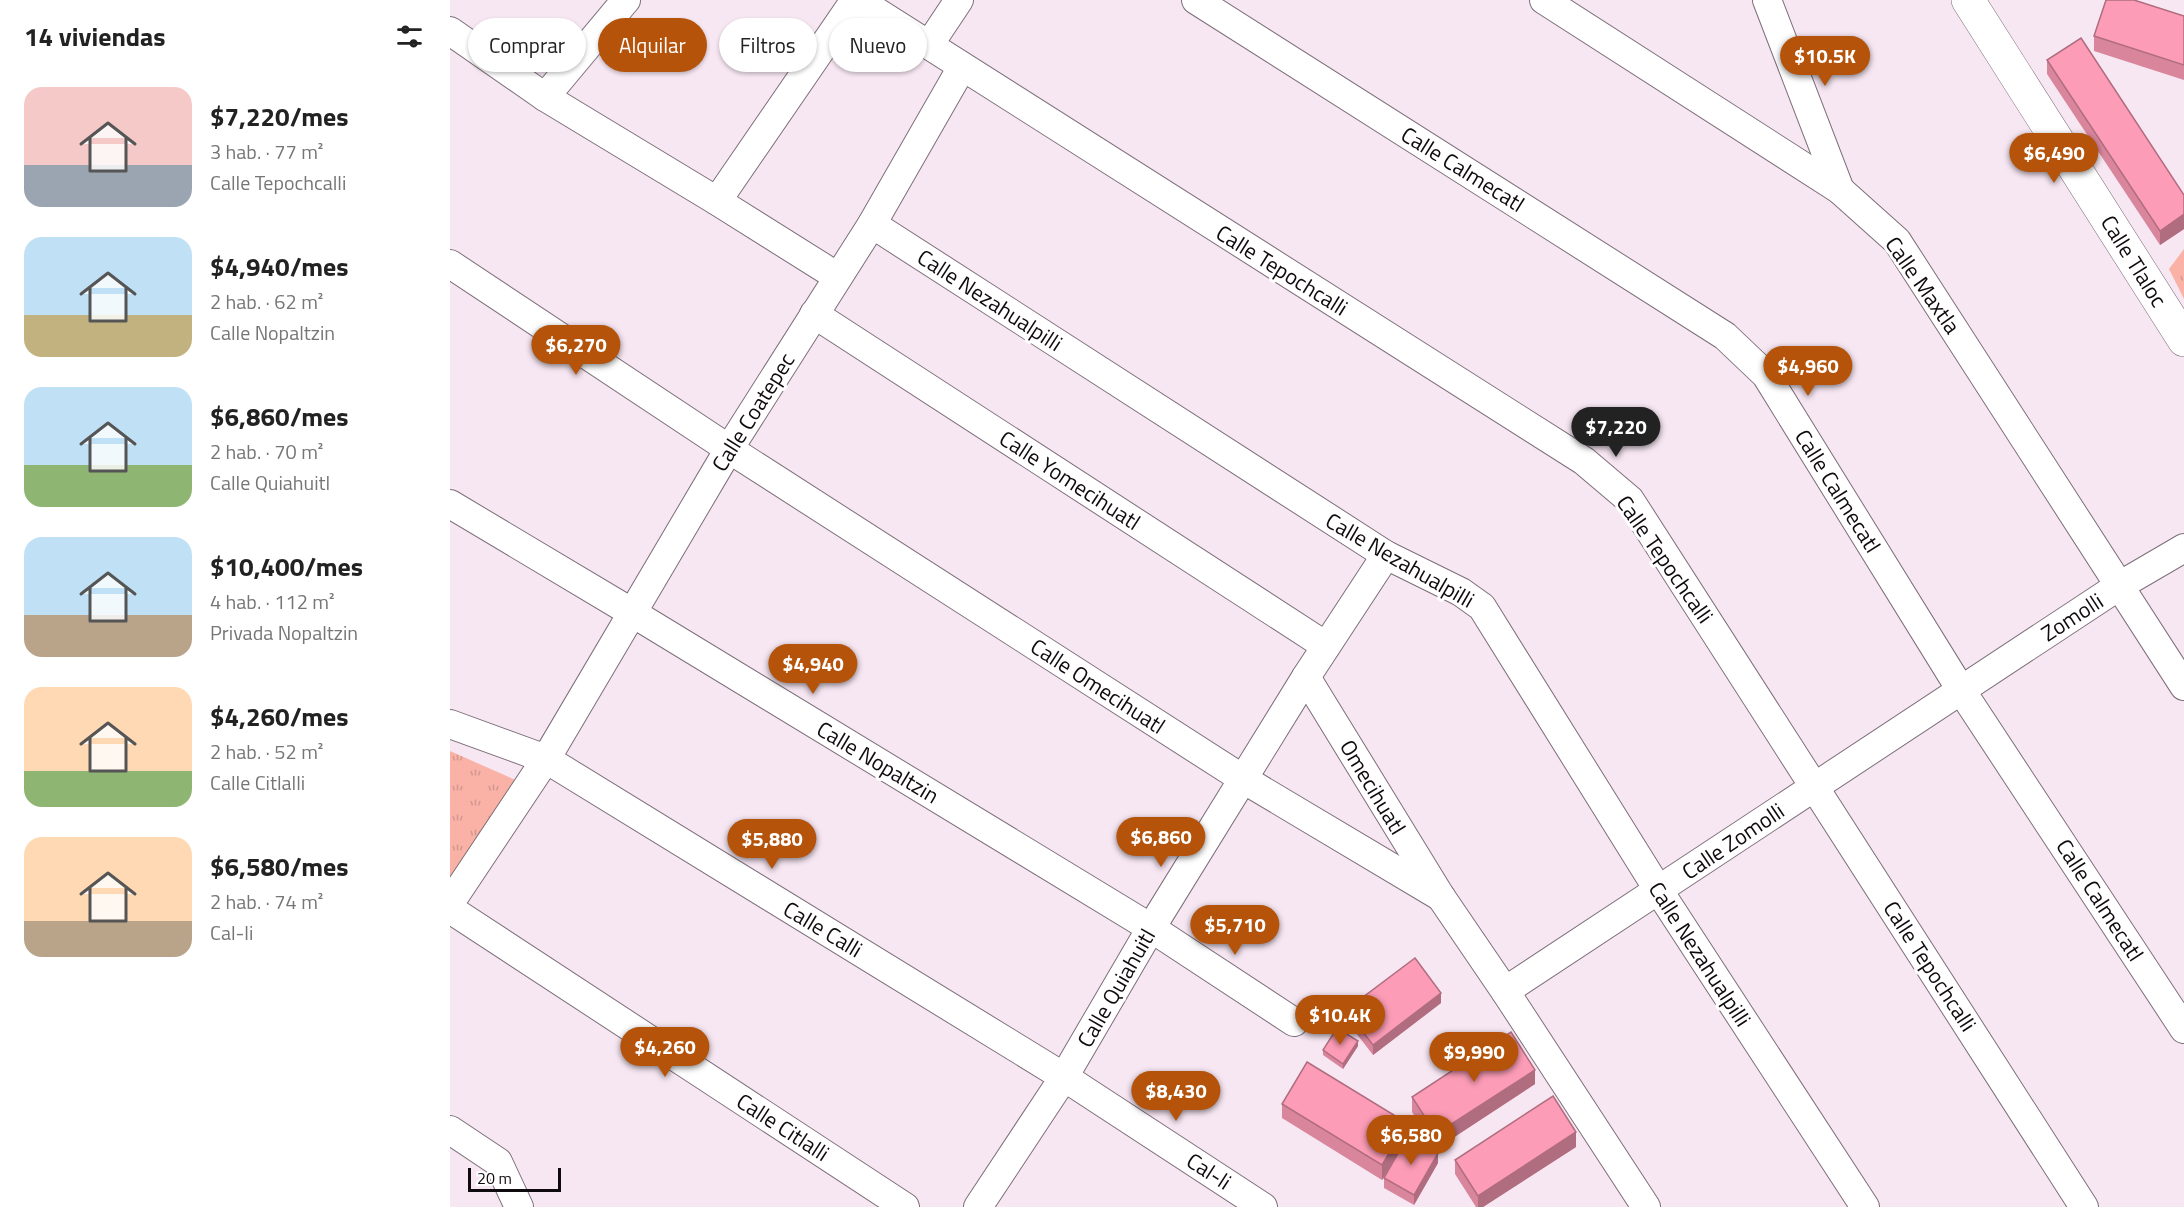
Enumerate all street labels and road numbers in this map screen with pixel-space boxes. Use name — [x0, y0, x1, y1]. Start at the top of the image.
street label: Calle Calmecatl — [1395, 117, 1531, 221]
street label: Calle Tlaloc — [2092, 208, 2176, 314]
street label: Calle Tepochcalli — [1209, 216, 1355, 324]
street label: Calle Maxtla — [1877, 229, 1969, 341]
street label: Calle Nezahualpilli — [911, 240, 1069, 360]
street label: Calle Coatepec — [703, 346, 803, 478]
street label: Calle Yomecihuatl — [993, 422, 1147, 538]
street label: Calle Calmecatl — [1786, 423, 1890, 559]
street label: Calle Tepochcalli — [1608, 488, 1722, 630]
street label: Calle Nezahualpilli — [1319, 504, 1481, 616]
street label: Zomolli — [2034, 584, 2110, 650]
street label: Calle Omecihuatl — [1024, 630, 1172, 742]
street label: Calle Nopaltzin — [810, 712, 946, 812]
street label: Omecihuatl — [1331, 733, 1415, 841]
street label: Calle Zomolli — [1675, 794, 1791, 888]
street label: Calle Calmecatl — [2048, 832, 2152, 968]
street label: Calle Nezahualpilli — [1640, 875, 1760, 1033]
street label: Calle Calli — [777, 892, 869, 966]
street label: Calle Tepochcalli — [1875, 894, 1985, 1038]
street label: Calle Quiahuitl — [1068, 922, 1164, 1054]
street label: Calle Citlalli — [730, 1084, 836, 1170]
street label: Cal-li — [1180, 1144, 1238, 1198]

